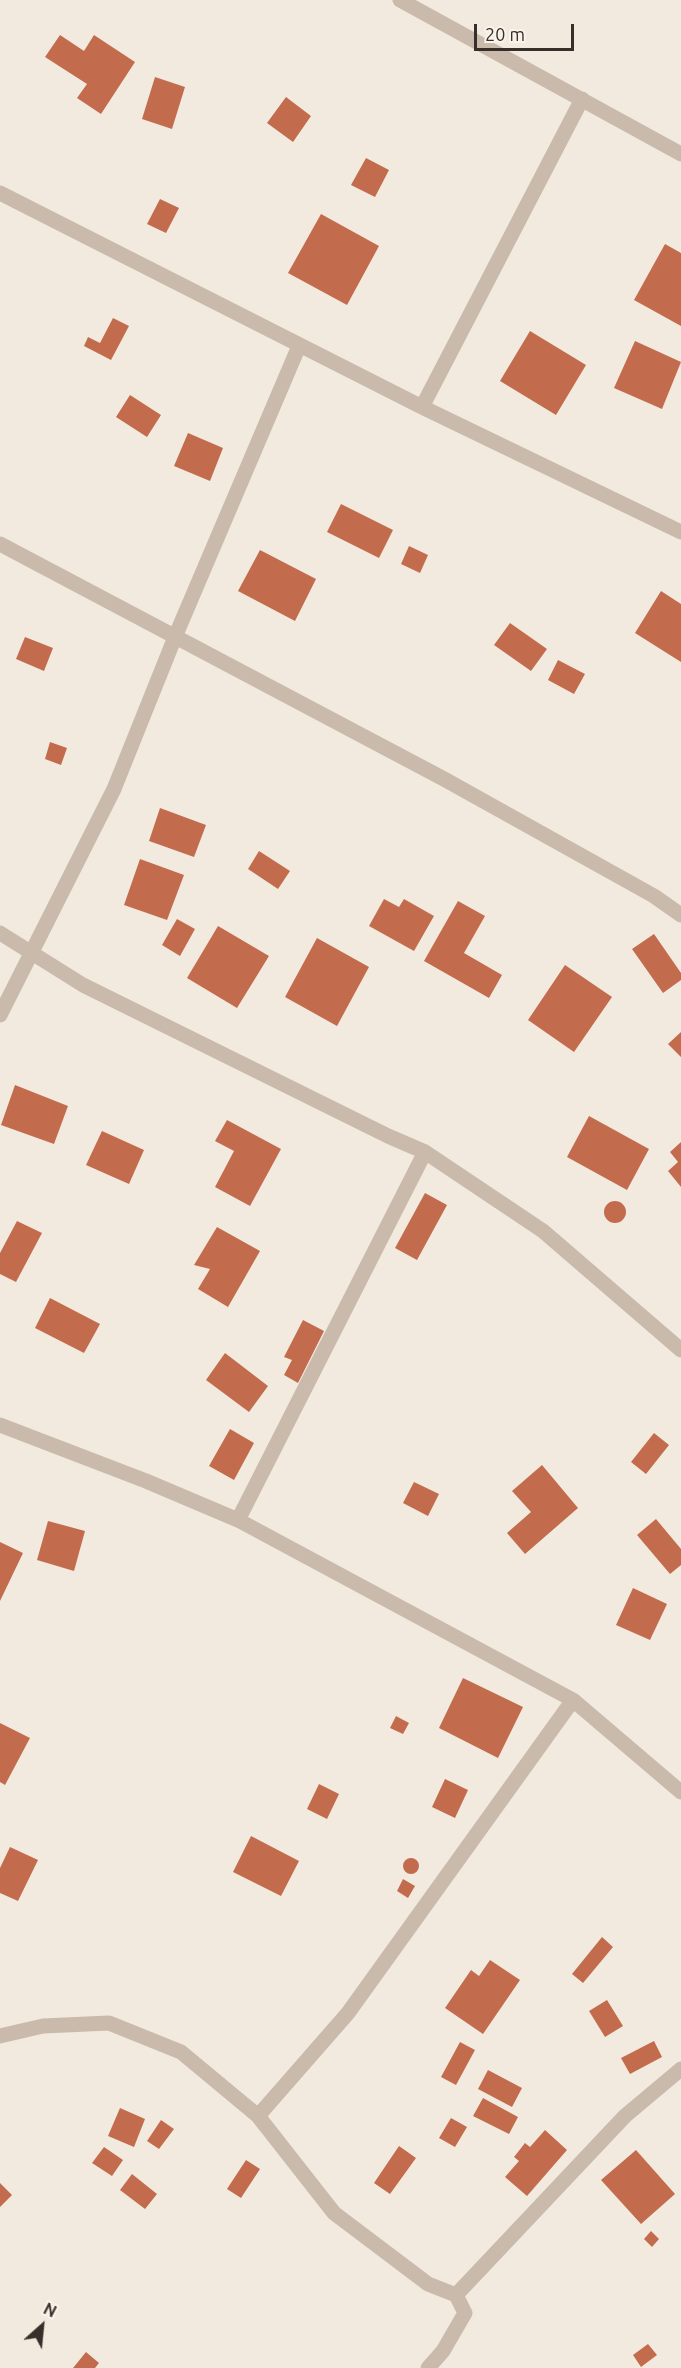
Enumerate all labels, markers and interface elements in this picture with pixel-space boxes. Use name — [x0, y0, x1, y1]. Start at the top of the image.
scale bar — [477, 12, 578, 50]
text: 20 m — [485, 24, 525, 44]
north arrow — [12, 2296, 72, 2356]
text: N — [41, 2299, 60, 2321]

